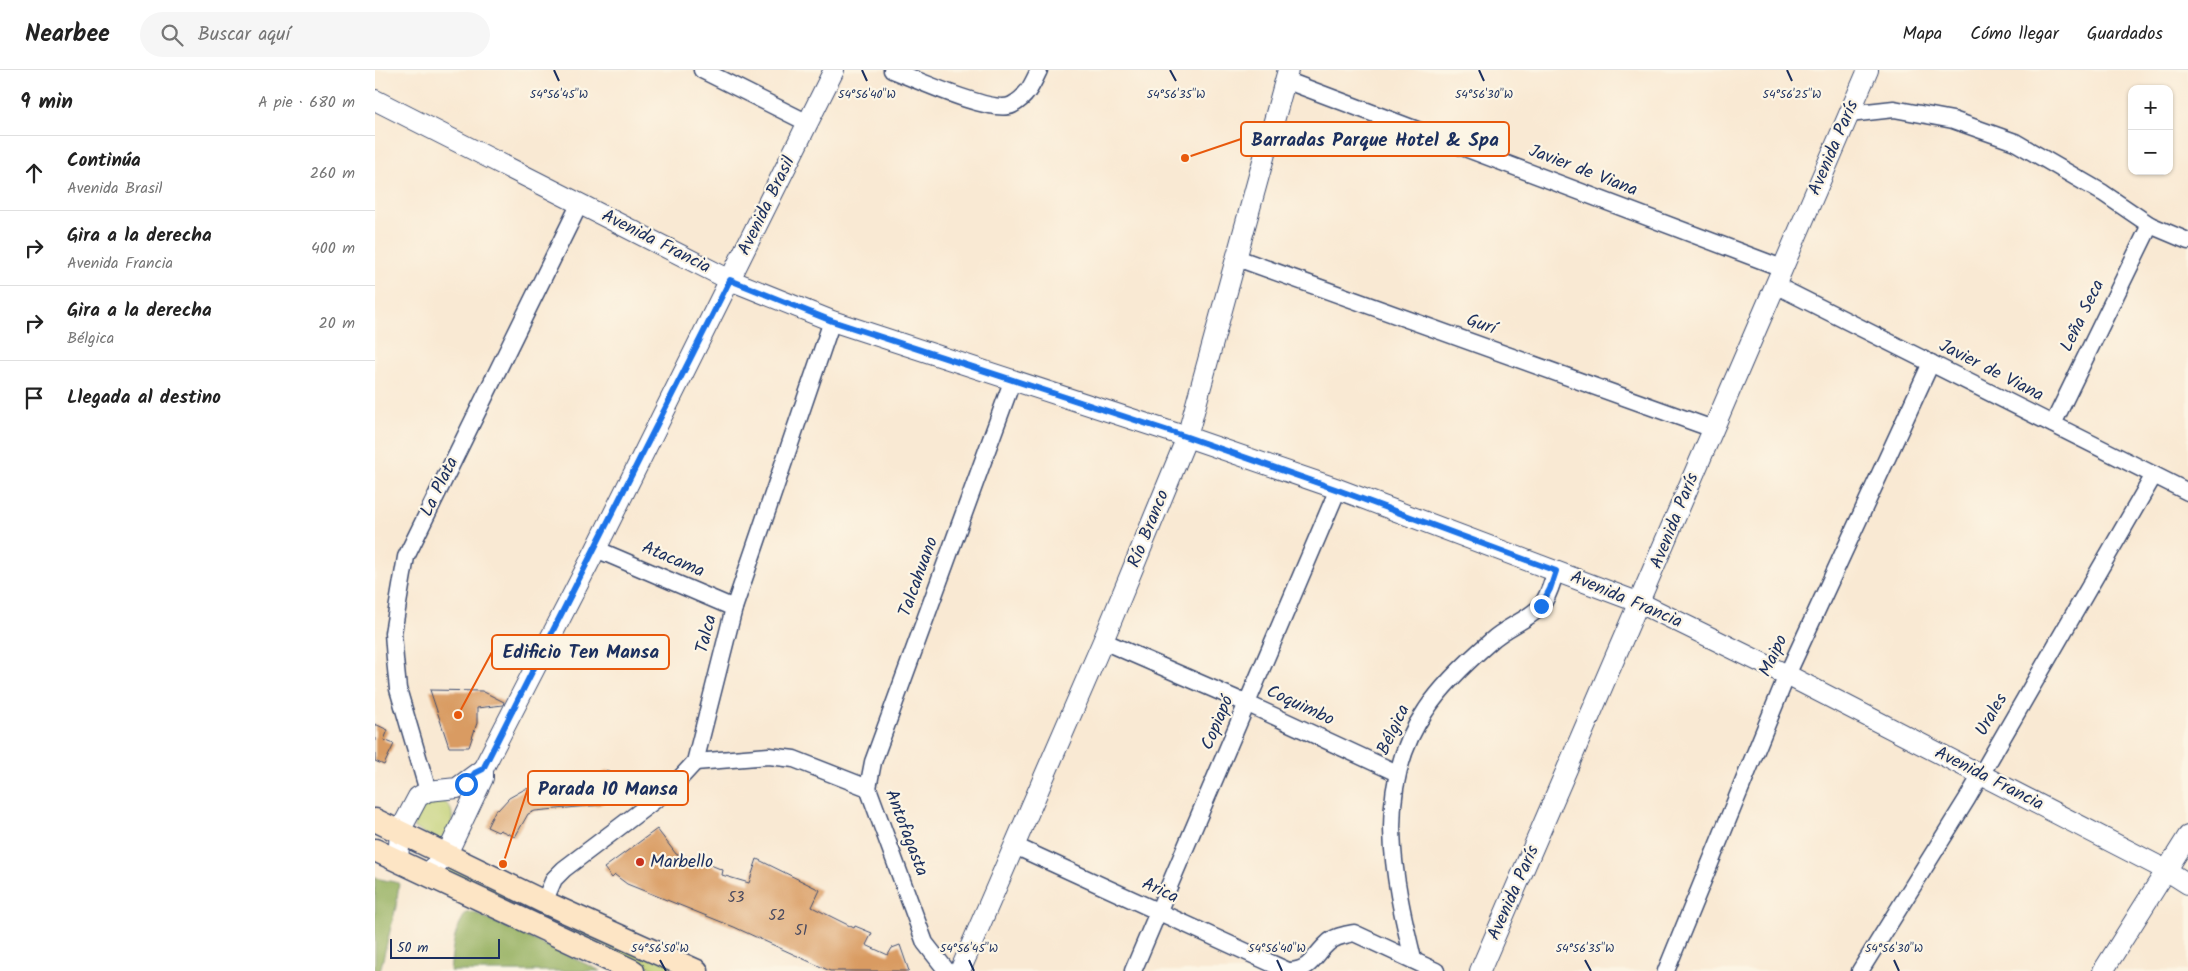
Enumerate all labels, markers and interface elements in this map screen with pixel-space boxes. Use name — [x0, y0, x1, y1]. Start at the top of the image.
search box — [140, 12, 490, 57]
text: Nearbee — [25, 15, 110, 54]
text: Buscar aquí — [198, 20, 290, 50]
text: Mapa — [1903, 20, 1942, 49]
text: Cómo llegar — [1970, 20, 2059, 49]
text: Guardados — [2087, 20, 2163, 49]
icon: search — [158, 21, 186, 49]
text: 54°56'45"W — [530, 85, 588, 104]
text: 54°56'40"W — [838, 85, 896, 104]
text: 54°56'35"W — [1147, 85, 1205, 104]
text: 54°56'30"W — [1455, 85, 1513, 104]
text: 54°56'25"W — [1763, 85, 1821, 104]
map controls — [2128, 85, 2173, 175]
button: + — [2128, 85, 2173, 130]
text: 9 min — [20, 86, 73, 119]
text: A pie · 680 m — [258, 90, 355, 115]
street label: Avenida París — [1801, 95, 1867, 200]
callout: Barradas Parque Hotel & Spa — [1241, 122, 1509, 156]
text: Barradas Parque Hotel & Spa — [1251, 126, 1499, 156]
button: − — [2128, 130, 2173, 175]
street label: Javier de Viana — [1524, 137, 1642, 205]
text: Continúa — [67, 146, 141, 176]
street label: Avenida Brasil — [730, 151, 804, 261]
icon: ahead — [20, 159, 48, 187]
text: 260 m — [310, 161, 355, 186]
text: Avenida Brasil — [67, 176, 162, 201]
street label: Avenida Francia — [596, 202, 716, 282]
text: Gira a la derecha — [67, 221, 212, 251]
icon: right — [20, 234, 48, 262]
text: 400 m — [311, 236, 355, 261]
text: Avenida Francia — [67, 251, 173, 276]
street label: Leña Seca — [2053, 275, 2113, 357]
text: Gira a la derecha — [67, 296, 212, 326]
street label: Gurí — [1462, 306, 1503, 345]
icon: right — [20, 309, 48, 337]
text: 20 m — [319, 311, 355, 336]
text: Bélgica — [67, 326, 114, 351]
street label: Javier de Viana — [1933, 332, 2049, 410]
text: Llegada al destino — [67, 383, 221, 413]
icon: arrive — [20, 384, 48, 412]
street label: La Plata — [413, 452, 467, 522]
street label: Avenida París — [1643, 468, 1708, 573]
street label: Río Branco — [1120, 486, 1178, 572]
street label: Talcahuano — [891, 533, 947, 621]
street label: Atacama — [637, 534, 709, 586]
street label: Avenida Francia — [1565, 563, 1687, 637]
route end — [1530, 595, 1553, 618]
street label: Talca — [688, 612, 726, 656]
street label: Maipo — [1752, 630, 1796, 682]
callout: Edificio Ten Mansa — [492, 635, 669, 669]
text: Edificio Ten Mansa — [503, 638, 659, 668]
street label: Coquimbo — [1261, 678, 1339, 734]
street label: Urales — [1968, 688, 2016, 742]
street label: Copiapó — [1194, 690, 1243, 755]
street label: Bélgica — [1370, 700, 1418, 760]
street label: Avenida Francia — [1929, 739, 2049, 819]
callout: Parada 10 Mansa — [528, 771, 688, 805]
route start — [455, 773, 478, 796]
text: Parada 10 Mansa — [538, 775, 678, 805]
street label: Antofagasta — [876, 785, 936, 881]
street label: Avenida París — [1480, 841, 1548, 945]
place label: Marbello — [650, 848, 713, 877]
marker: Marbello — [634, 856, 646, 868]
street label: Arica — [1137, 870, 1183, 912]
house number: 53 — [728, 886, 745, 910]
house number: 52 — [769, 904, 785, 928]
house number: 51 — [795, 919, 808, 943]
scale bar — [390, 936, 500, 959]
text: 50 m — [397, 937, 428, 959]
text: 54°56'50"W — [631, 939, 689, 958]
text: 54°56'45"W — [940, 939, 998, 958]
text: 54°56'40"W — [1248, 939, 1306, 958]
text: 54°56'35"W — [1556, 939, 1614, 958]
text: 54°56'30"W — [1865, 939, 1923, 958]

